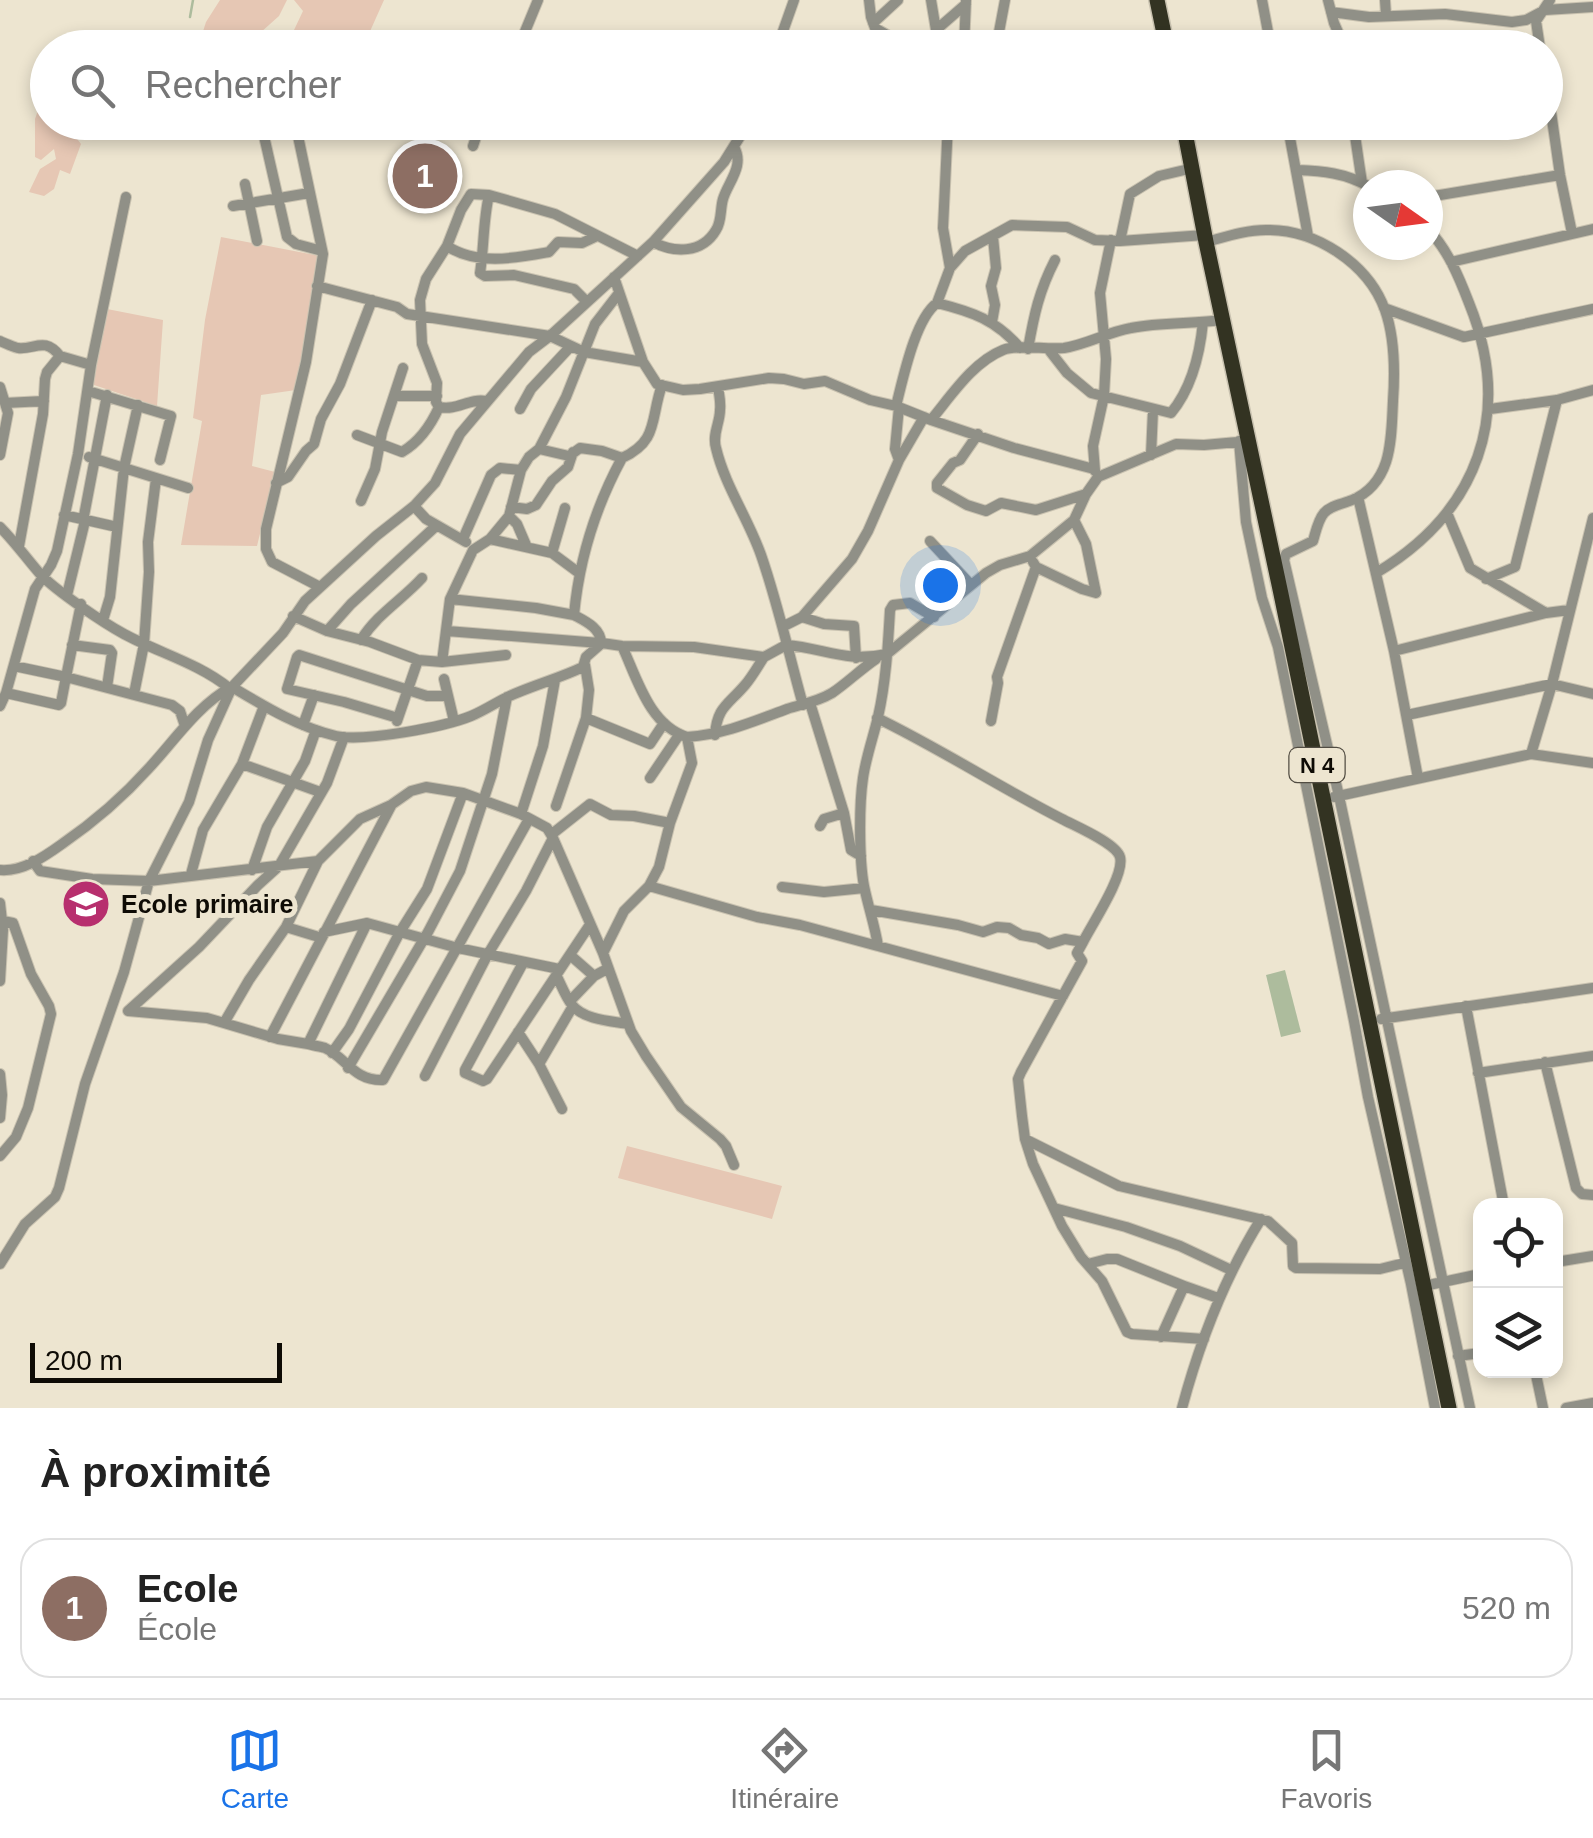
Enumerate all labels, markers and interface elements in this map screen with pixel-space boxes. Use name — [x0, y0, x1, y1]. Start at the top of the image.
search box — [30, 30, 1563, 140]
icon: search — [65, 58, 120, 113]
text: Rechercher — [145, 64, 341, 106]
pin: 1 — [392, 138, 458, 214]
north arrow — [1353, 170, 1443, 260]
your location — [915, 560, 966, 611]
road number: N 4 — [1290, 748, 1344, 782]
school or university icon: Ecole primaire — [60, 878, 112, 930]
place label: Ecole primaire — [121, 890, 293, 918]
map controls — [1473, 1198, 1563, 1378]
button: locate — [1473, 1198, 1563, 1288]
button: layers — [1473, 1288, 1563, 1378]
scale bar — [30, 1338, 282, 1382]
text: 200 m — [45, 1345, 123, 1376]
text: À proximité — [40, 1449, 271, 1496]
text: Ecole — [137, 1568, 238, 1610]
text: 1 — [66, 1590, 83, 1626]
text: 520 m — [1462, 1590, 1551, 1626]
text: École — [137, 1611, 217, 1647]
tab: Carte — [221, 1723, 289, 1815]
tab: Itinéraire — [730, 1723, 839, 1815]
tab: Favoris — [1281, 1723, 1372, 1815]

